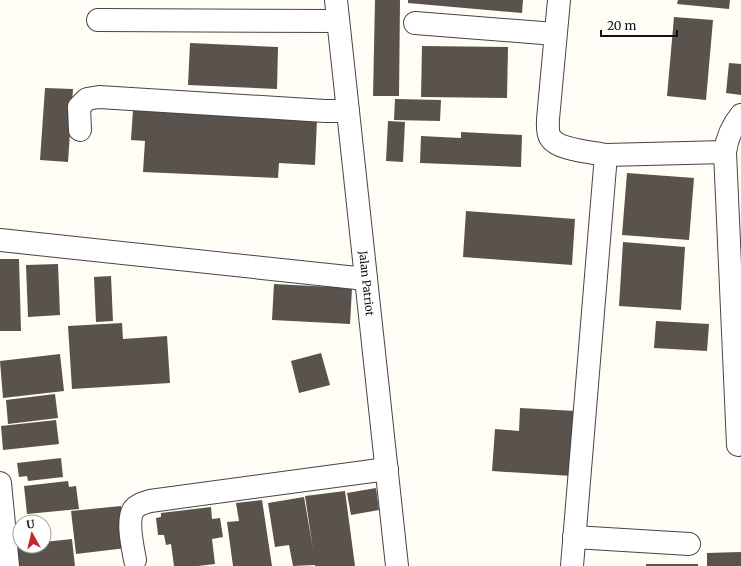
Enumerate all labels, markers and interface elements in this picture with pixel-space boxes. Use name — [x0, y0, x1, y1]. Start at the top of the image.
scale bar — [601, 12, 677, 38]
text: 20 m — [607, 18, 636, 33]
street label: Jalan Patriot — [356, 249, 377, 317]
north arrow — [12, 514, 52, 554]
text: U — [26, 516, 36, 532]

